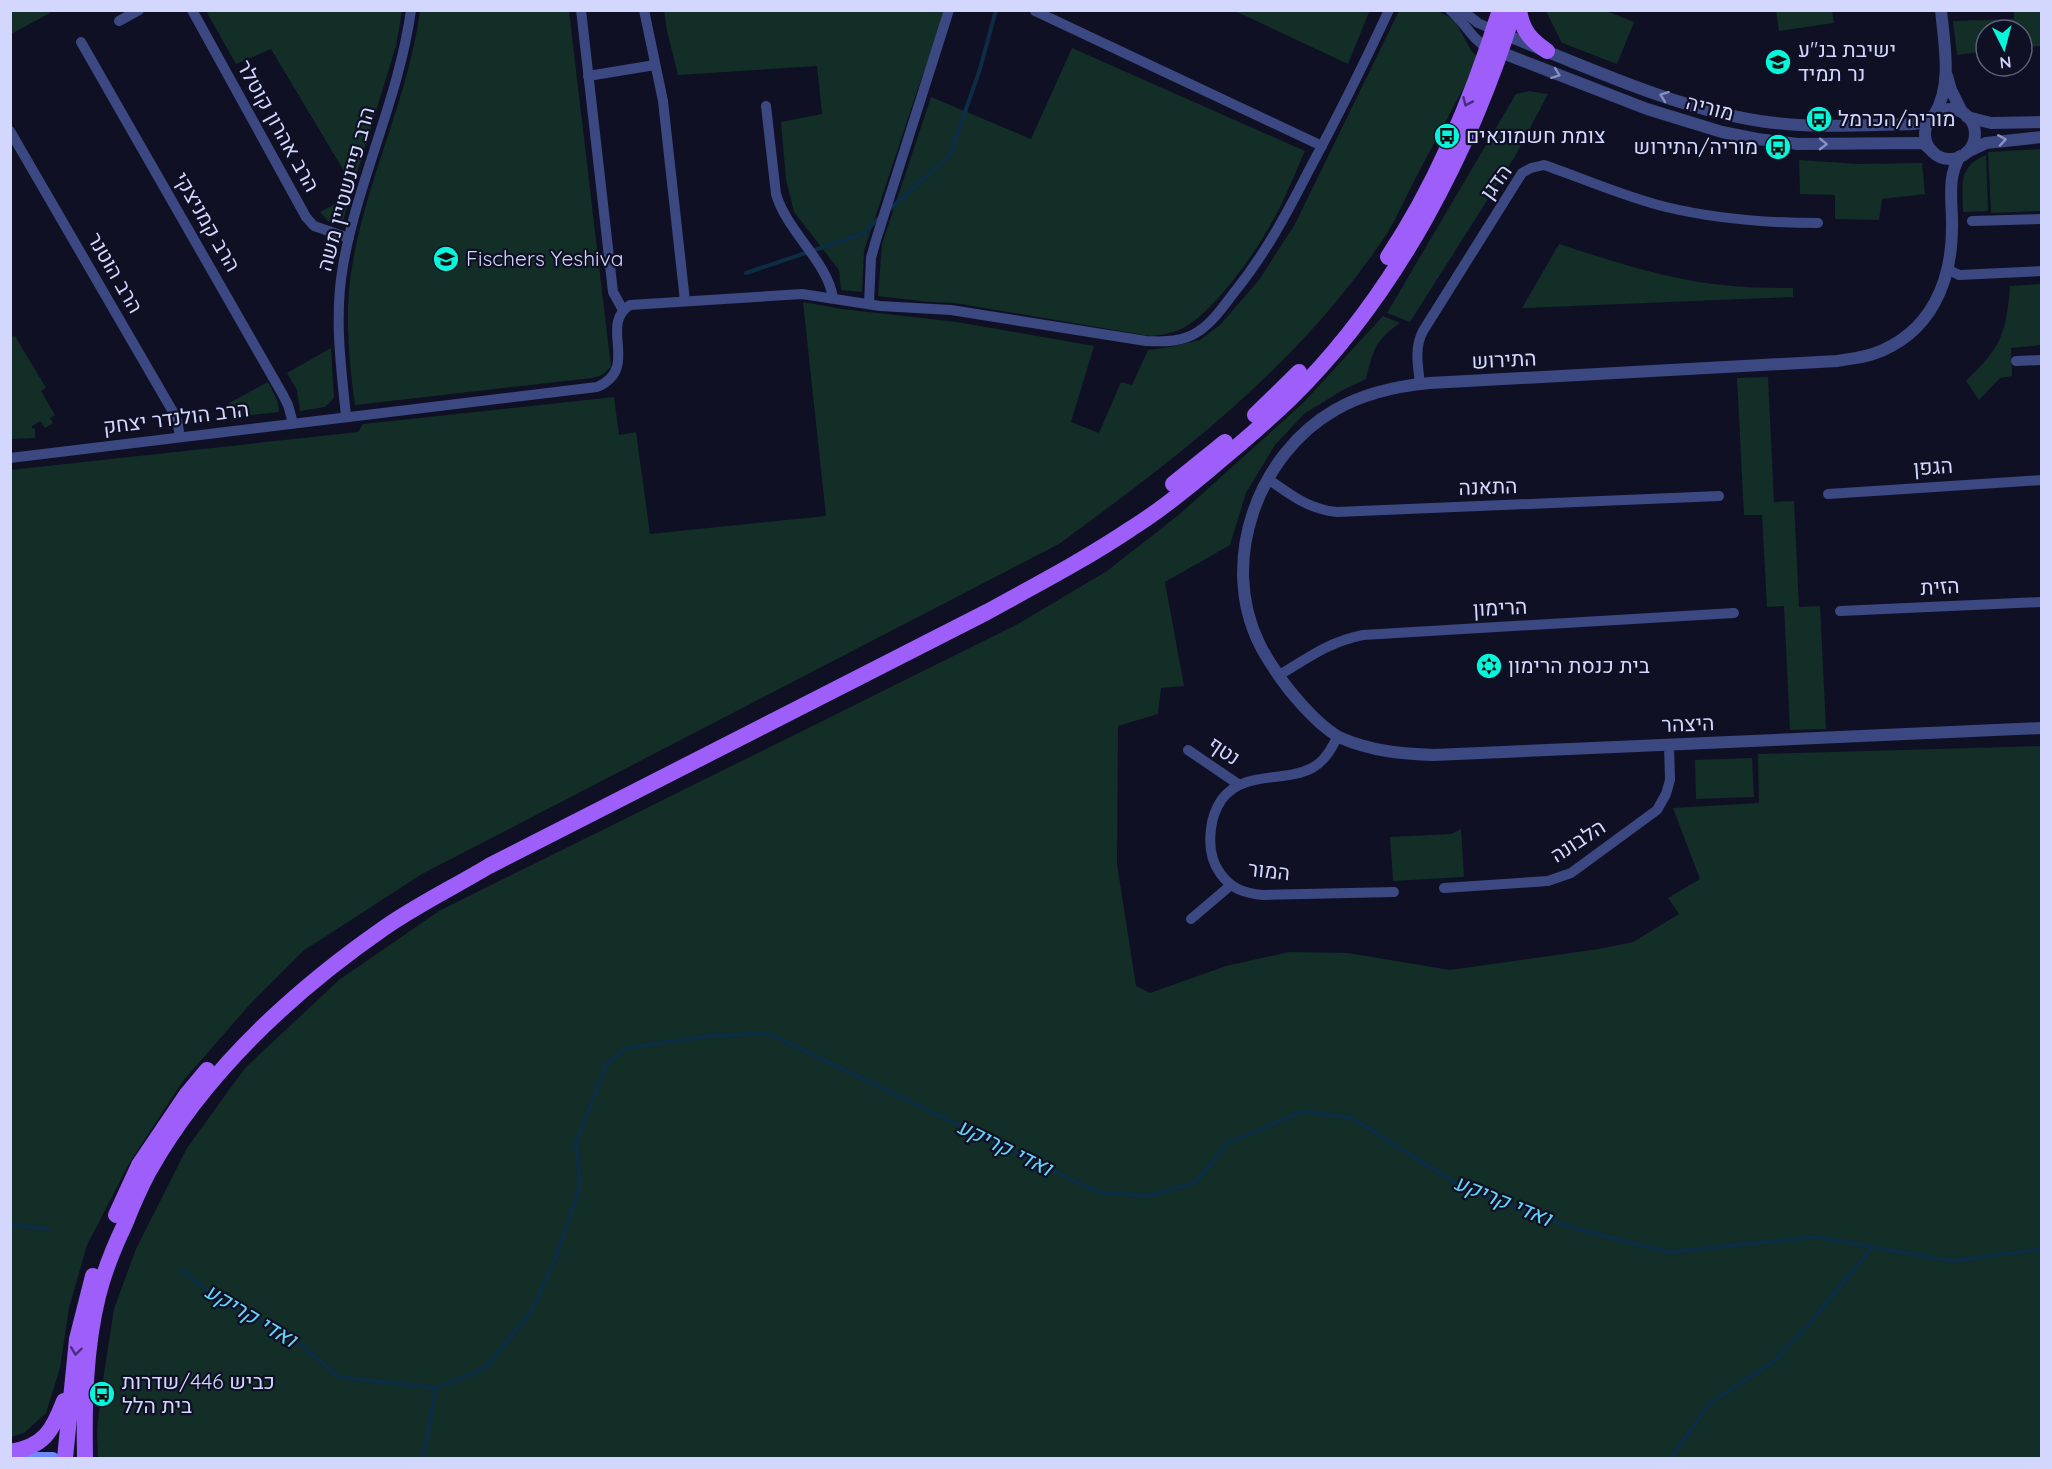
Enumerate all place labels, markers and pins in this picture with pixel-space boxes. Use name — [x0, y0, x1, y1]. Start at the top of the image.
place label: ישיבת בנ"ע נר תמיד — [1798, 36, 1896, 86]
school or university icon: ישיבת בנ"ע נר תמיד — [1763, 47, 1793, 77]
bus stop icon: מוריה/הכרמל — [1804, 104, 1834, 134]
place label: מוריה/הכרמל — [1838, 105, 1956, 131]
bus stop icon: צומת חשמונאים — [1432, 121, 1462, 151]
place label: צומת חשמונאים — [1466, 122, 1606, 148]
bus stop icon: מוריה/התירוש — [1763, 132, 1793, 162]
place label: מוריה/התירוש — [1634, 133, 1758, 159]
school or university icon: Fischers Yeshiva — [431, 244, 461, 274]
place label: Fischers Yeshiva — [466, 245, 623, 271]
synagogue icon: בית כנסת הרימון — [1474, 651, 1504, 681]
place label: בית כנסת הרימון — [1508, 652, 1650, 678]
place label: כביש 446/שדרות בית הלל — [122, 1368, 275, 1418]
bus stop icon: כביש 446/שדרות בית הלל — [87, 1379, 117, 1409]

